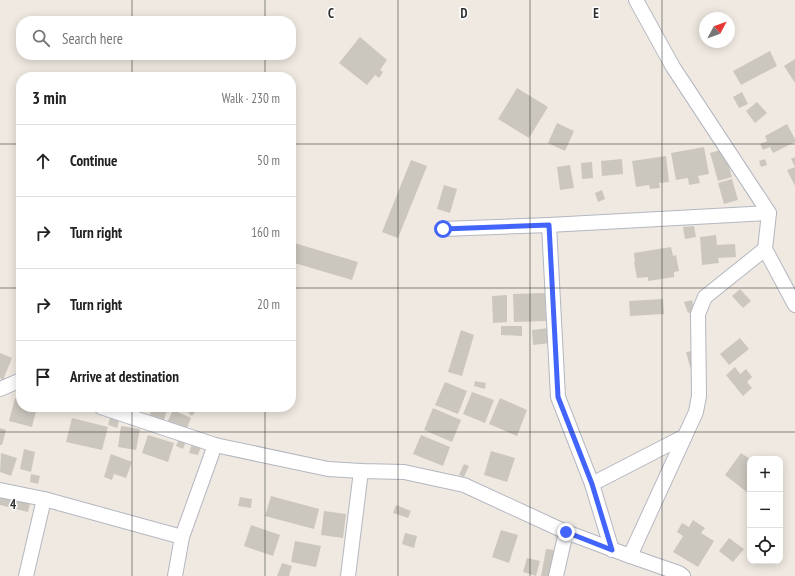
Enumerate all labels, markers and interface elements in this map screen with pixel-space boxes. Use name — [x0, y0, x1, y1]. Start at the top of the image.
text: C — [328, 5, 334, 22]
text: D — [461, 5, 468, 22]
text: E — [593, 5, 599, 22]
north arrow — [699, 12, 735, 48]
search box — [16, 16, 296, 60]
icon: search — [30, 27, 52, 49]
text: Search here — [62, 29, 123, 48]
text: 3 min — [32, 87, 66, 109]
text: Walk · 230 m — [222, 90, 280, 107]
icon: ahead — [32, 150, 54, 172]
text: Continue — [70, 151, 117, 170]
text: 50 m — [257, 152, 280, 169]
route start — [434, 220, 452, 238]
icon: right — [32, 222, 54, 244]
text: Turn right — [70, 223, 122, 242]
text: 160 m — [251, 224, 280, 241]
icon: right — [32, 294, 54, 316]
text: Turn right — [70, 295, 122, 314]
text: 20 m — [257, 296, 280, 313]
icon: arrive — [32, 366, 54, 388]
text: Arrive at destination — [70, 367, 179, 386]
map controls — [747, 456, 783, 564]
button: + — [747, 456, 783, 492]
button: − — [747, 492, 783, 528]
text: 4 — [10, 496, 17, 513]
route end — [557, 523, 575, 541]
button: locate — [747, 528, 783, 564]

